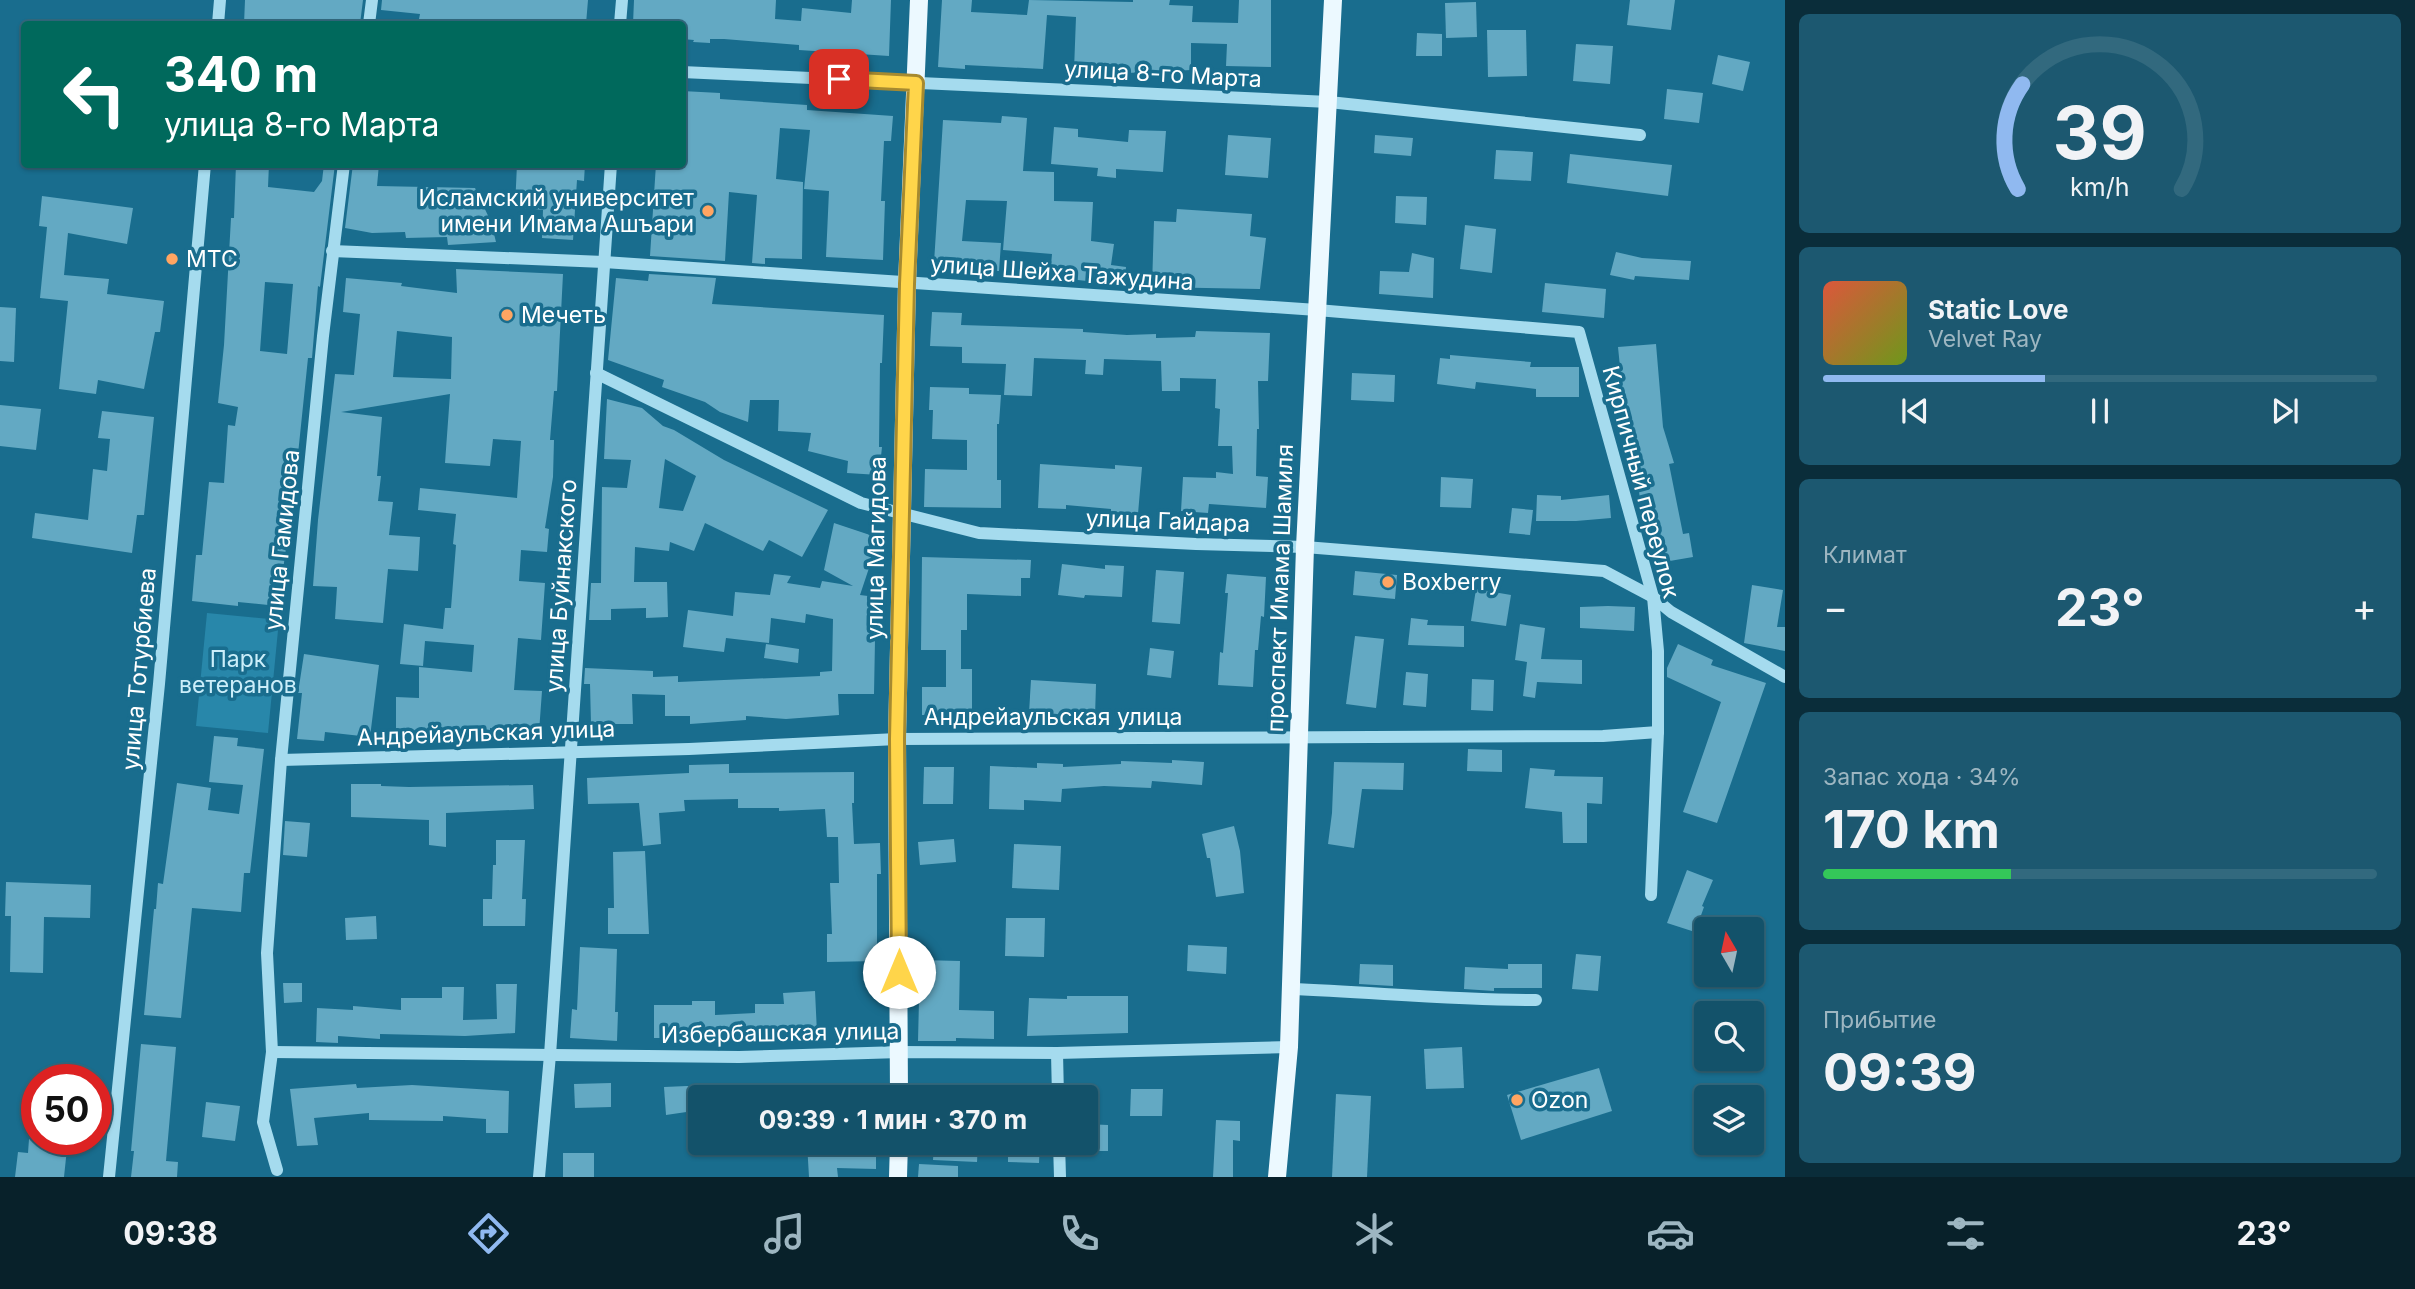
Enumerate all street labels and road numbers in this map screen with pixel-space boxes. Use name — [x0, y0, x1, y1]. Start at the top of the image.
street label: улица 8-го Марта — [1063, 55, 1263, 93]
street label: улица Шейха Тажудина — [929, 250, 1195, 296]
street label: Кирпичный переулок — [1596, 363, 1686, 602]
street label: проспект Имама Шамиля — [1261, 443, 1299, 733]
street label: улица Гамидова — [259, 448, 305, 632]
street label: улица Магидова — [860, 456, 892, 640]
street label: улица Буйнакского — [540, 478, 582, 694]
street label: улица Гайдара — [1085, 504, 1251, 538]
street label: улица Тотурбиева — [116, 567, 162, 771]
street label: Андрейаульская улица — [924, 703, 1182, 731]
street label: Андрейаульская улица — [356, 714, 616, 752]
street label: Избербашская улица — [661, 1017, 899, 1049]

